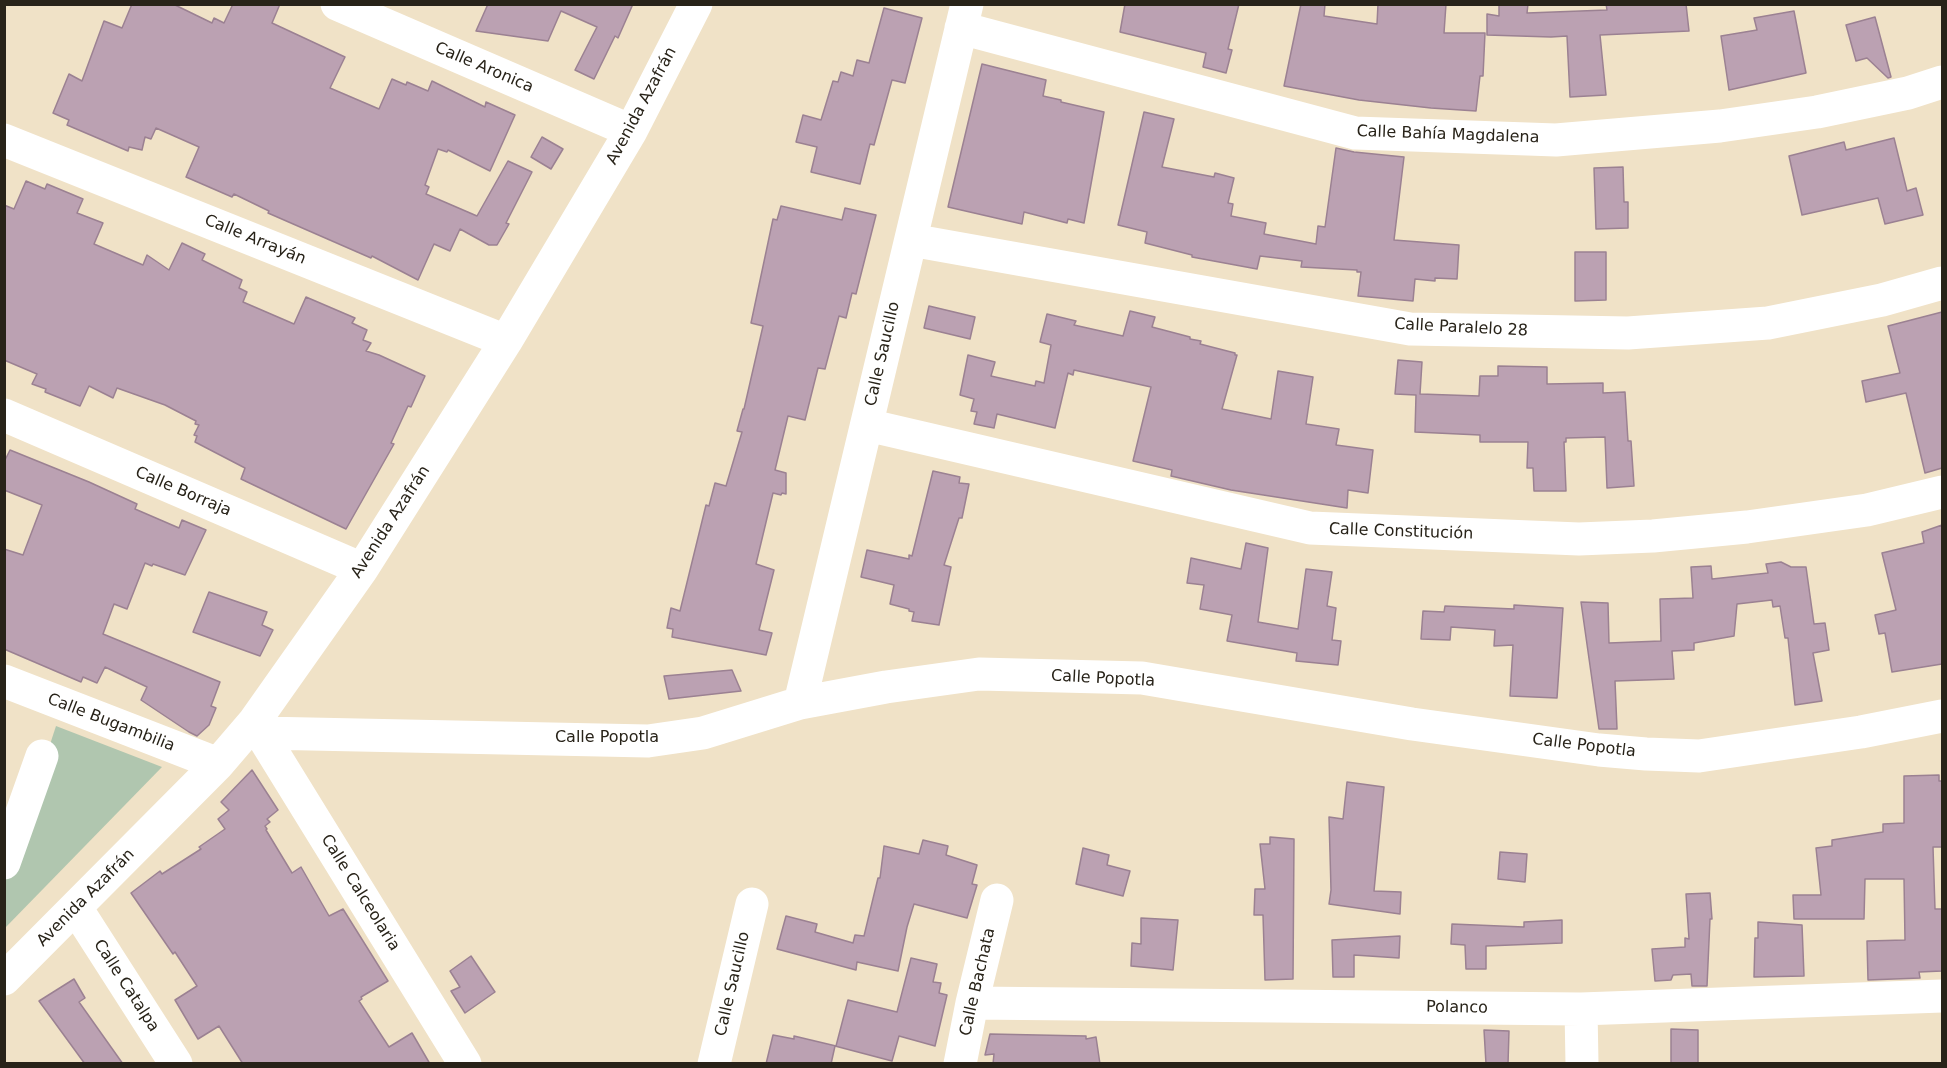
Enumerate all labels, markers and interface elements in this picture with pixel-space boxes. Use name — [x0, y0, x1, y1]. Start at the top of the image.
street label: Calle Aronica — [432, 39, 536, 97]
street label: Avenida Azafrán — [603, 44, 681, 168]
street label: Calle Bahía Magdalena — [1356, 122, 1540, 148]
street label: Calle Arrayán — [201, 211, 309, 269]
street label: Calle Saucillo — [862, 300, 904, 408]
street label: Calle Paralelo 28 — [1394, 315, 1528, 341]
street label: Avenida Azafrán — [347, 462, 435, 582]
street label: Calle Borraja — [132, 463, 234, 521]
street label: Calle Constitución — [1328, 520, 1474, 544]
street label: Calle Popotla — [1051, 667, 1155, 691]
street label: Calle Bugambilia — [45, 690, 177, 756]
street label: Calle Popotla — [555, 728, 659, 748]
street label: Calle Popotla — [1531, 730, 1637, 762]
street label: Calle Calceolaria — [316, 831, 404, 955]
street label: Avenida Azafrán — [33, 845, 139, 951]
street label: Calle Bachata — [956, 926, 1000, 1038]
street label: Calle Saucillo — [712, 930, 754, 1038]
street label: Calle Catalpa — [89, 936, 163, 1036]
street label: Polanco — [1426, 998, 1488, 1018]

